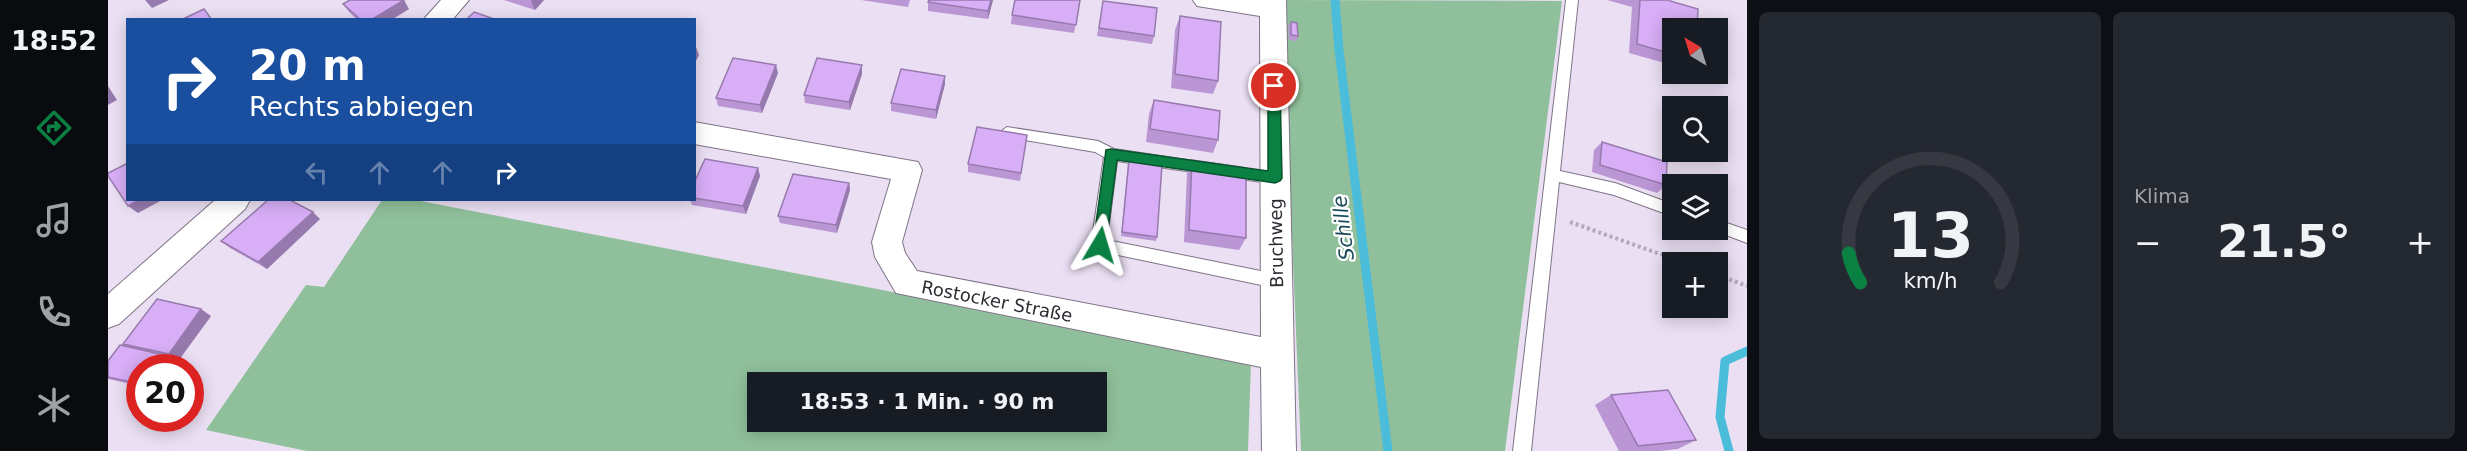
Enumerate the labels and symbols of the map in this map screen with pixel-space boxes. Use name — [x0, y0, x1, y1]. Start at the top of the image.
north arrow — [1662, 18, 1728, 84]
pin — [1248, 60, 1299, 111]
water label: Schille — [1327, 194, 1359, 262]
street label: Bruchweg — [1265, 198, 1287, 288]
position arrow — [1068, 213, 1132, 277]
street label: Rostocker Straße — [920, 276, 1074, 326]
speed limit sign: 20 — [126, 354, 204, 432]

